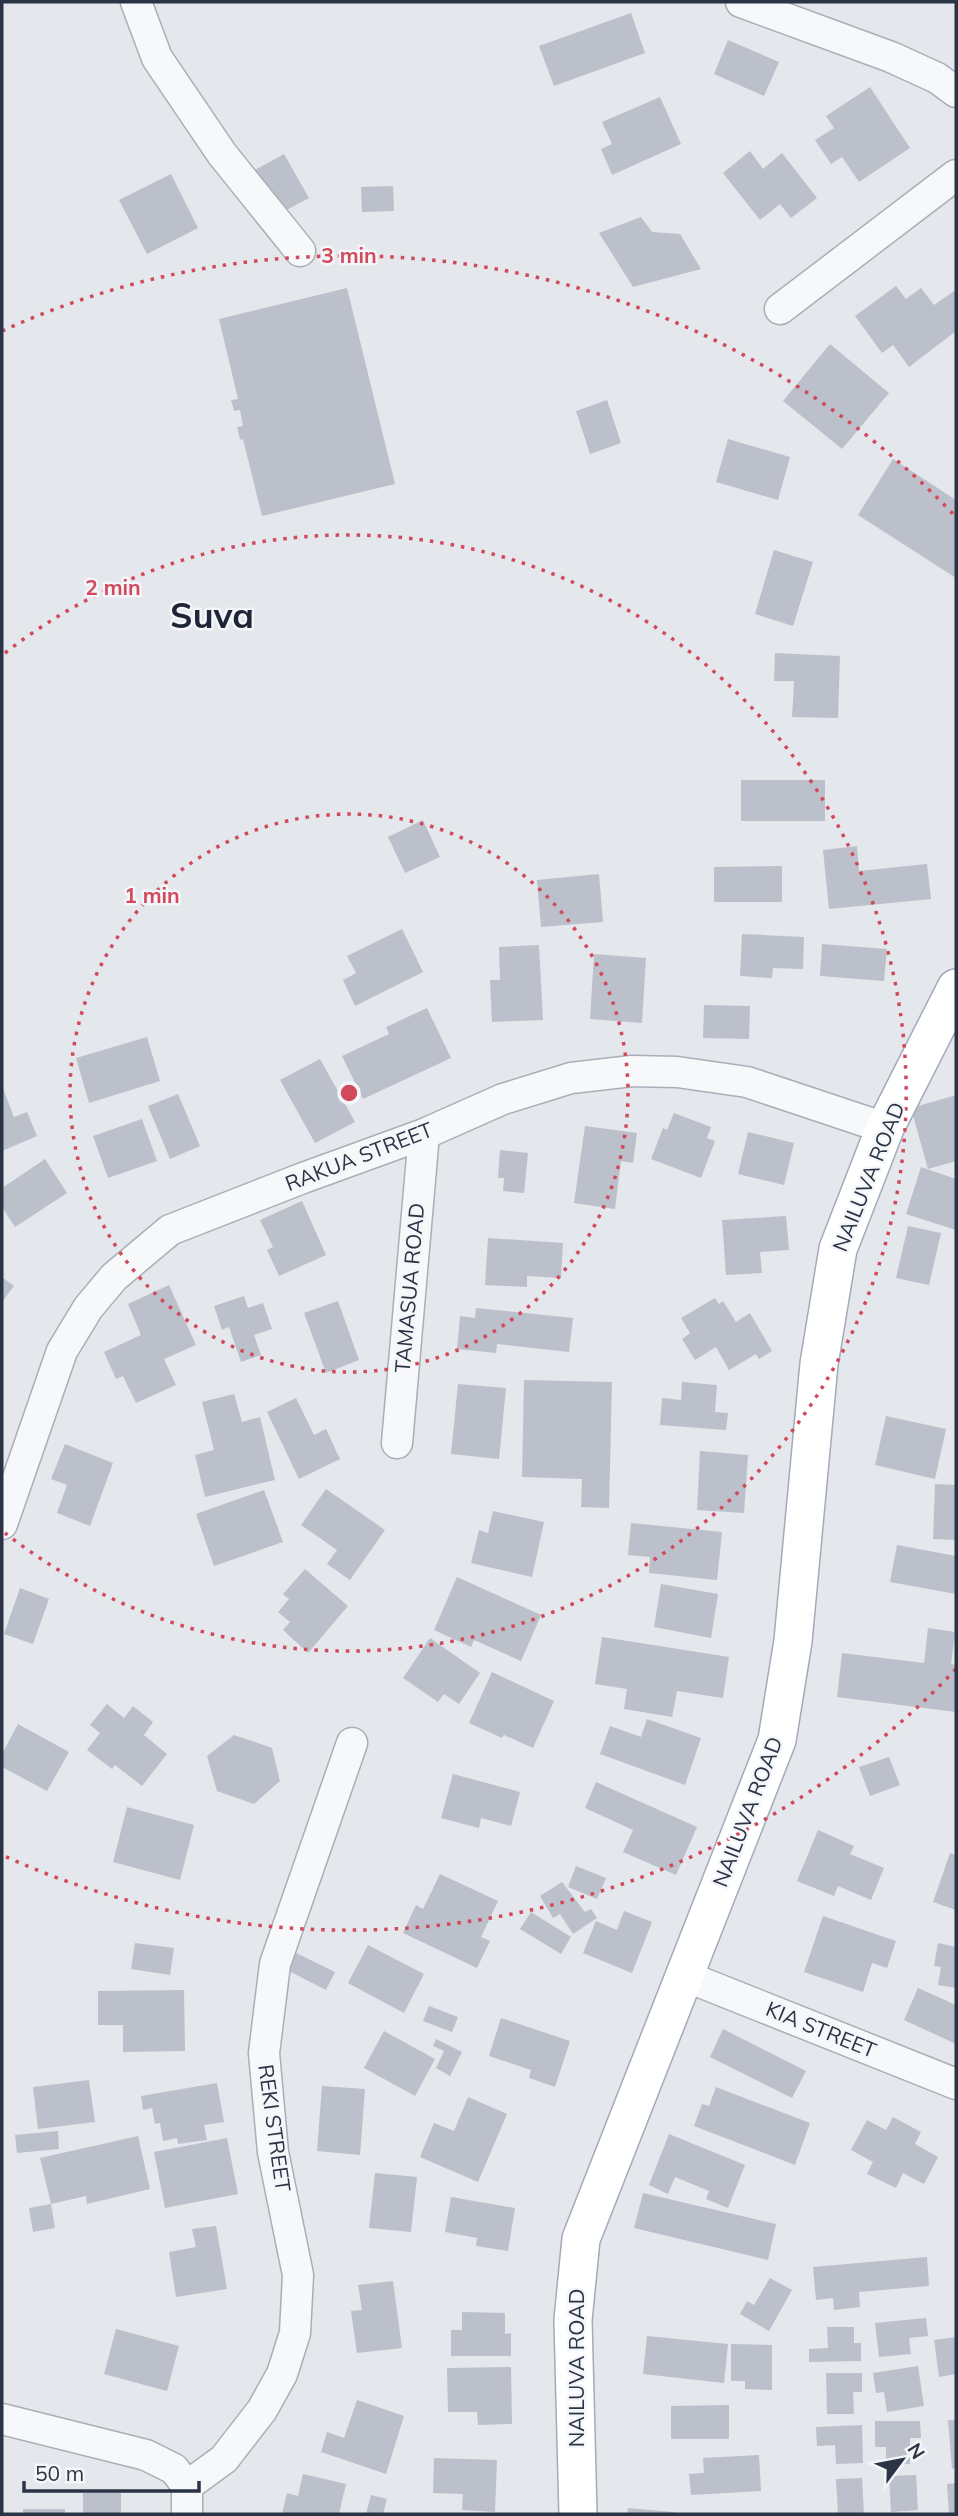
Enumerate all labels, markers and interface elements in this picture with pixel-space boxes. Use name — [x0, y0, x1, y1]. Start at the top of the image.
text: 3 min — [321, 242, 377, 268]
text: 2 min — [85, 574, 141, 600]
district label: Suva — [170, 593, 254, 637]
text: 1 min — [124, 882, 180, 908]
centre of rings — [337, 1081, 361, 1105]
street label: NAILUVA ROAD — [826, 1098, 910, 1255]
street label: RAKUA STREET — [281, 1116, 436, 1196]
street label: TAMASUA ROAD — [389, 1202, 429, 1374]
street label: NAILUVA ROAD — [706, 1733, 788, 1890]
street label: KIA STREET — [762, 1995, 881, 2063]
street label: REKI STREET — [253, 2063, 297, 2193]
street label: NAILUVA ROAD — [563, 2289, 589, 2447]
north arrow — [867, 2425, 937, 2495]
text: N — [902, 2439, 930, 2463]
scale bar — [24, 2450, 200, 2494]
text: 50 m — [35, 2460, 84, 2486]

